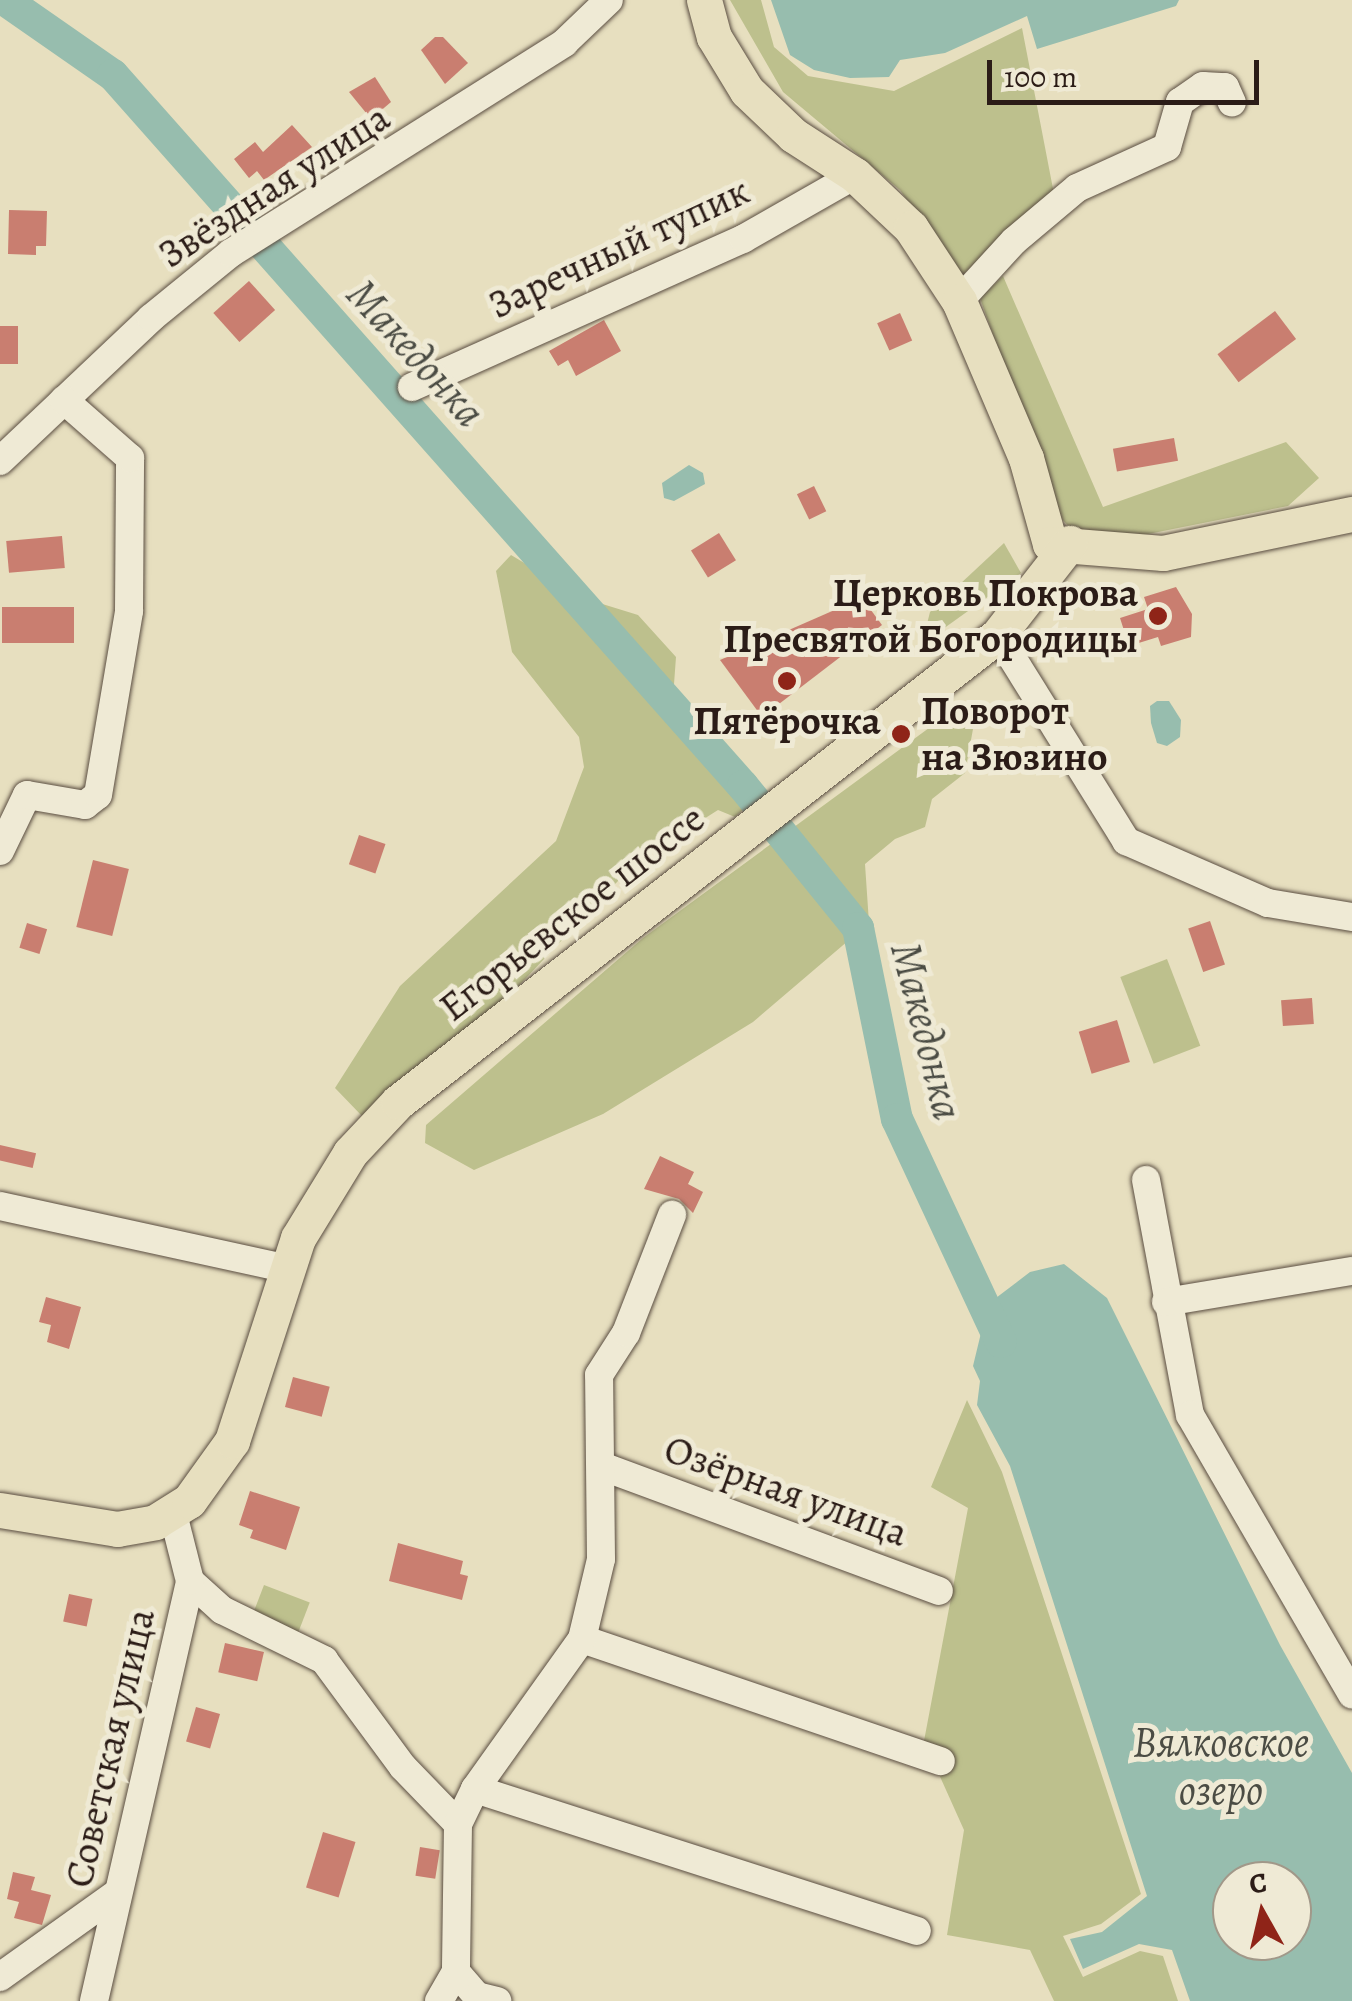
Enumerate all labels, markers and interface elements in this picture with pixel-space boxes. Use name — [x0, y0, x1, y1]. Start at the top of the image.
scale bar — [992, 40, 1264, 102]
text: 100 m — [1004, 57, 1077, 97]
street label: Звёздная улица — [149, 93, 399, 279]
street label: Заречный тупик — [481, 167, 757, 329]
water label: Македонка — [337, 269, 495, 437]
place label: Церковь Покрова Пресвятой Богородицы — [723, 569, 1138, 663]
marker: Церковь Покрова Пресвятой Богородицы — [1147, 605, 1169, 627]
marker: Пятёрочка — [776, 670, 798, 692]
place label: Поворот на Зюзино — [921, 687, 1107, 781]
place label: Пятёрочка — [693, 697, 881, 745]
marker: Поворот на Зюзино — [890, 723, 912, 745]
street label: Егорьевское шоссе — [430, 795, 714, 1031]
water label: Македонка — [881, 937, 973, 1125]
street label: Озёрная улица — [658, 1425, 914, 1557]
street label: Советская улица — [55, 1604, 165, 1892]
water label: Вялковское озеро — [1133, 1717, 1309, 1815]
north arrow — [1212, 1861, 1312, 1961]
text: С — [1247, 1863, 1269, 1903]

